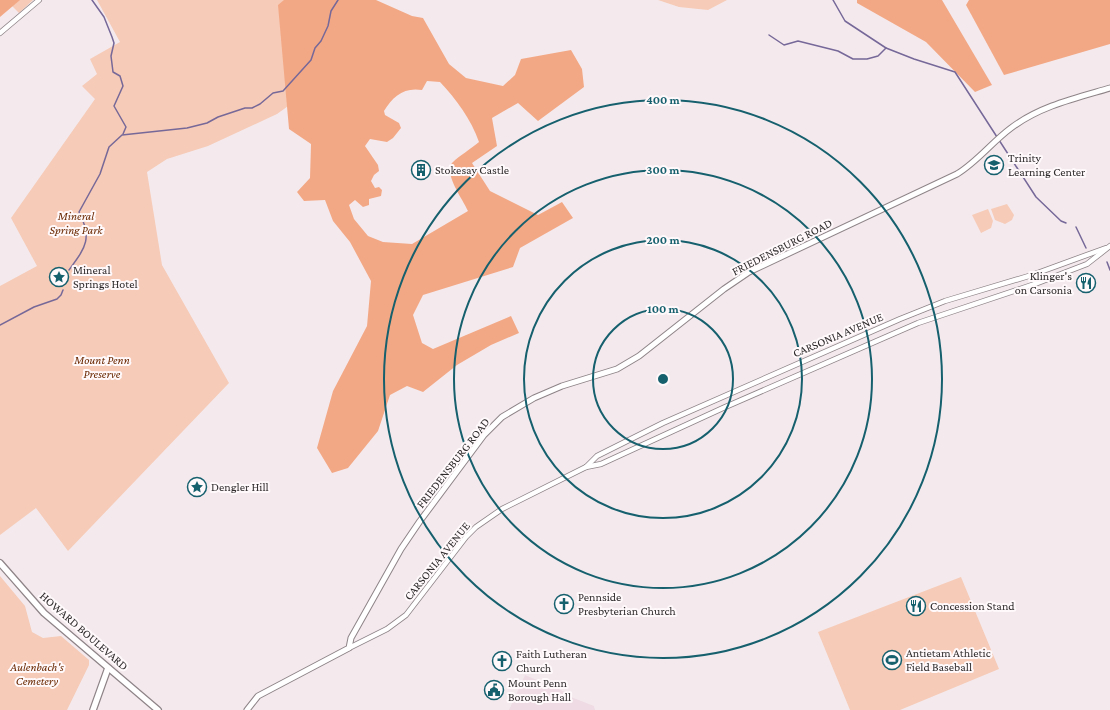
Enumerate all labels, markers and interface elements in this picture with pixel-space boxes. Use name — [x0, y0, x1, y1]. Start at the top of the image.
text: 400 m — [646, 93, 681, 107]
place label: Trinity Learning Center — [1008, 151, 1086, 179]
school or university icon: Trinity Learning Center — [983, 154, 1005, 176]
building icon: Stokesay Castle — [410, 159, 432, 181]
place label: Stokesay Castle — [435, 163, 509, 177]
text: 300 m — [647, 163, 680, 177]
park label: Mineral Spring Park — [49, 209, 103, 237]
street label: FRIEDENSBURG ROAD — [729, 216, 835, 278]
text: 200 m — [646, 233, 680, 247]
place label: Mineral Springs Hotel — [73, 263, 138, 291]
place icon: Mineral Springs Hotel — [48, 266, 70, 288]
place label: Klinger's on Carsonia — [1015, 269, 1072, 297]
restaurant icon: Klinger's on Carsonia — [1075, 272, 1097, 294]
text: 100 m — [647, 302, 680, 316]
street label: CARSONIA AVENUE — [791, 309, 886, 360]
park label: Mount Penn Preserve — [73, 353, 130, 381]
centre of rings — [656, 372, 670, 386]
street label: FRIEDENSBURG ROAD — [413, 415, 493, 511]
place icon: Dengler Hill — [186, 476, 208, 498]
place label: Dengler Hill — [211, 480, 269, 494]
street label: CARSONIA AVENUE — [401, 519, 473, 603]
street label: HOWARD BOULEVARD — [37, 589, 131, 673]
place label: Pennside Presbyterian Church — [578, 590, 676, 618]
church icon: Pennside Presbyterian Church — [553, 593, 575, 615]
restaurant icon: Concession Stand — [905, 595, 927, 617]
place label: Concession Stand — [930, 599, 1015, 613]
place label: Antietam Athletic Field Baseball — [906, 646, 991, 674]
place label: Faith Lutheran Church — [516, 647, 588, 675]
sports icon: Antietam Athletic Field Baseball — [881, 649, 903, 671]
church icon: Faith Lutheran Church — [491, 650, 513, 672]
park label: Aulenbach's Cemetery — [9, 660, 64, 688]
place label: Mount Penn Borough Hall — [508, 676, 571, 704]
public building icon: Mount Penn Borough Hall — [483, 679, 505, 701]

